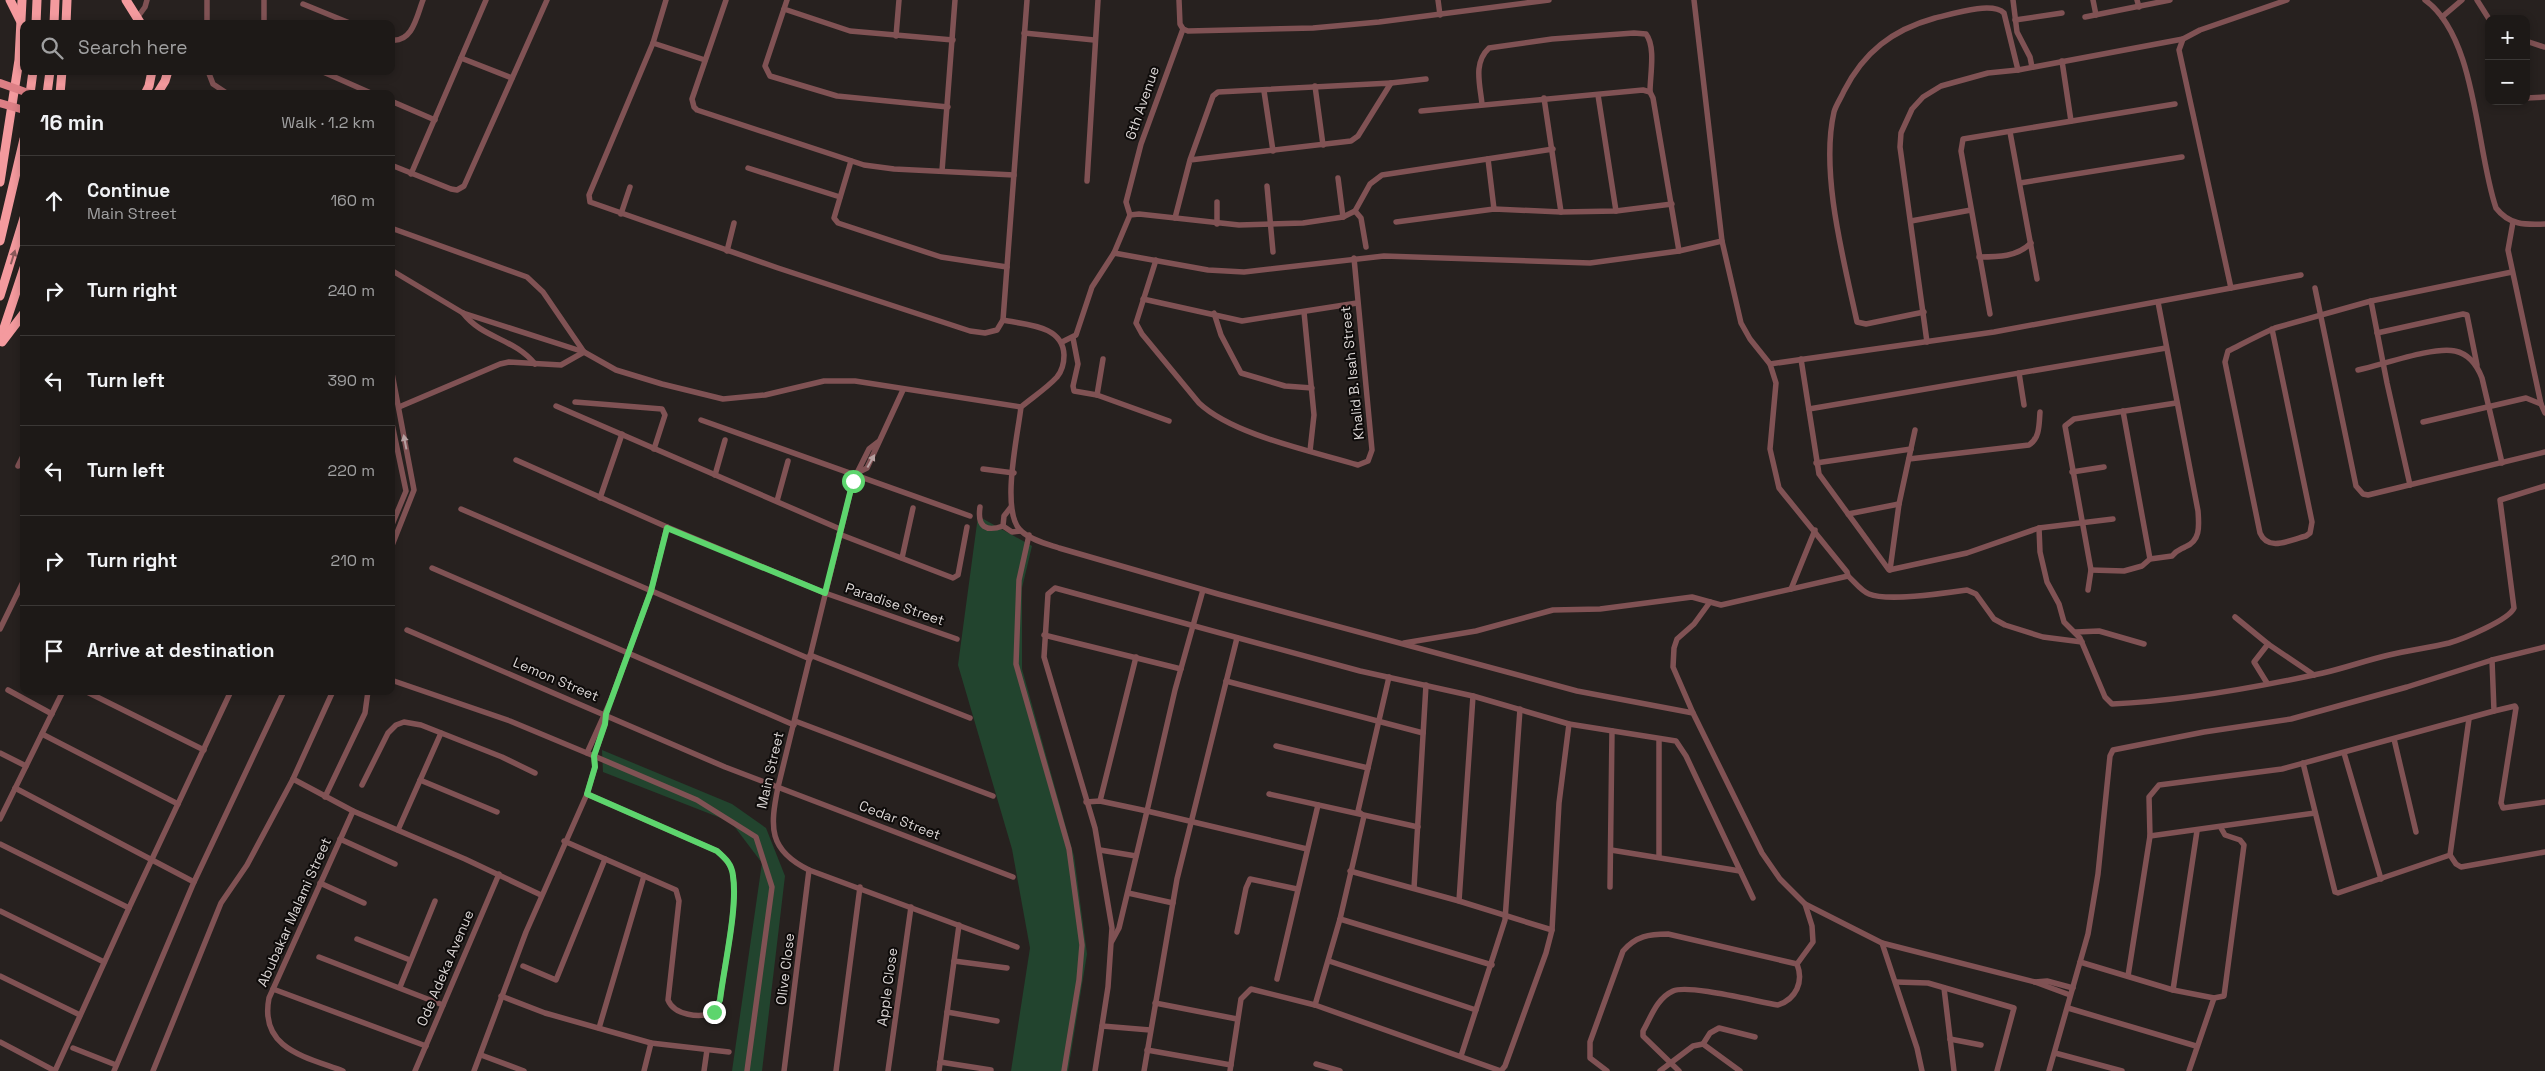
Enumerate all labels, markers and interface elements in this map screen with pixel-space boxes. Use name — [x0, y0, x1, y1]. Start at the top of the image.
map controls — [2485, 15, 2530, 105]
button: + — [2485, 15, 2530, 60]
search box — [20, 20, 395, 75]
icon: search — [38, 34, 66, 62]
text: Search here — [78, 35, 188, 60]
button: − — [2485, 60, 2530, 105]
street label: 6th Avenue — [1121, 64, 1163, 142]
text: 16 min — [40, 109, 104, 136]
text: Walk · 1.2 km — [281, 112, 375, 133]
text: Continue — [87, 178, 170, 203]
icon: ahead — [40, 187, 68, 215]
text: 160 m — [330, 190, 375, 211]
text: Main Street — [87, 203, 177, 224]
one-way arrow — [9, 250, 17, 265]
icon: right — [40, 277, 68, 305]
text: Turn right — [87, 278, 177, 303]
text: 240 m — [328, 280, 375, 301]
street label: Khalid B. Isah Street — [1336, 305, 1368, 441]
icon: left — [40, 367, 68, 395]
text: Turn left — [87, 368, 165, 393]
text: 390 m — [327, 370, 375, 391]
one-way arrow — [401, 434, 409, 450]
one-way arrow — [866, 455, 875, 468]
icon: left — [40, 457, 68, 485]
text: Turn left — [87, 458, 165, 483]
text: 220 m — [328, 460, 375, 481]
route start — [842, 470, 865, 493]
icon: right — [40, 547, 68, 575]
text: Turn right — [87, 548, 177, 573]
text: 210 m — [331, 550, 375, 571]
street label: Paradise Street — [843, 579, 947, 629]
icon: arrive — [40, 637, 68, 665]
text: Arrive at destination — [87, 638, 275, 663]
street label: Lemon Street — [510, 653, 602, 705]
street label: Main Street — [752, 730, 788, 810]
street label: Cedar Street — [857, 796, 943, 844]
street label: Abubakar Malami Street — [253, 835, 335, 989]
street label: Ode Adeka Avenue — [412, 907, 478, 1029]
street label: Olive Close — [772, 932, 798, 1006]
street label: Apple Close — [873, 947, 901, 1027]
route end — [703, 1001, 726, 1024]

